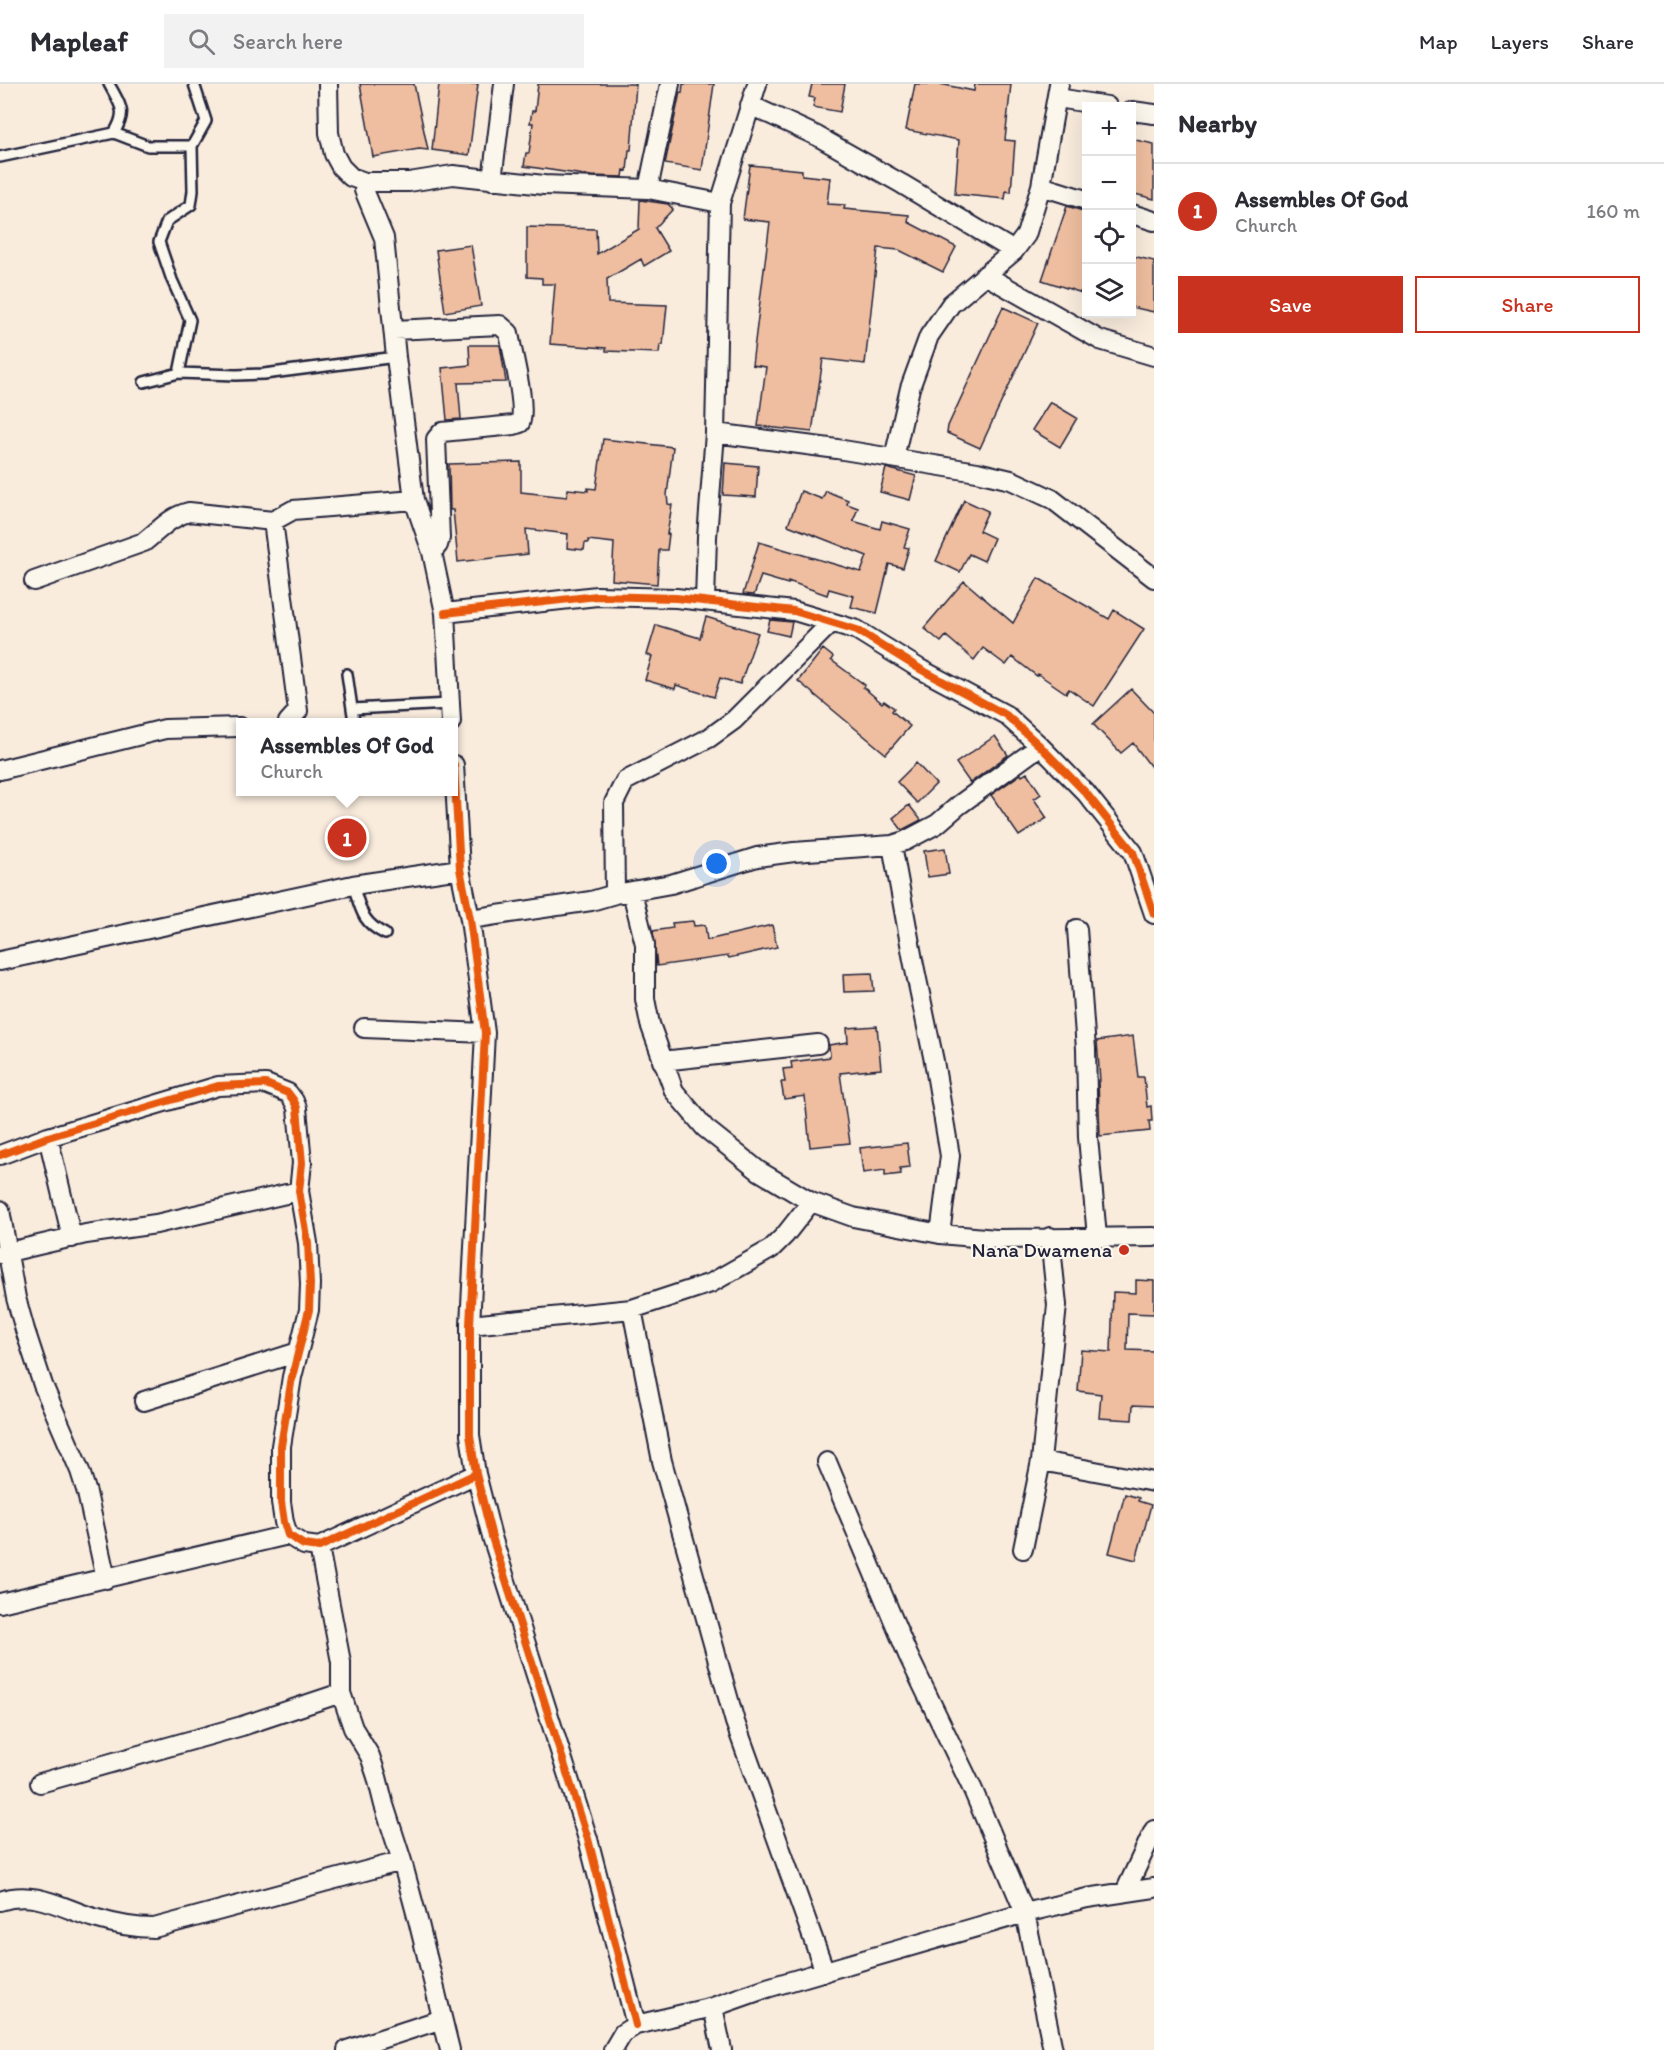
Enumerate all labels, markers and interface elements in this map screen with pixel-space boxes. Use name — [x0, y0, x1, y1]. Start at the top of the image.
search box — [164, 14, 584, 68]
text: Mapleaf — [30, 24, 128, 58]
icon: search — [185, 25, 218, 58]
text: Search here — [233, 28, 343, 55]
text: Map — [1419, 29, 1458, 54]
text: Layers — [1491, 29, 1549, 54]
text: Share — [1582, 29, 1634, 54]
map controls — [1082, 102, 1136, 318]
button: + — [1082, 102, 1136, 156]
text: Nearby — [1178, 107, 1257, 139]
button: − — [1082, 156, 1136, 210]
text: Assembles Of God — [1235, 186, 1408, 213]
text: 1 — [1193, 199, 1202, 223]
text: 160 m — [1587, 199, 1640, 223]
button: locate — [1082, 210, 1136, 264]
text: Church — [1235, 213, 1297, 237]
button: layers — [1082, 264, 1136, 318]
button: Save — [1178, 276, 1403, 333]
button: Share — [1415, 276, 1640, 333]
popup — [236, 718, 458, 796]
text: Assembles Of God — [260, 732, 434, 759]
text: Church — [260, 759, 323, 783]
pin: 1 — [328, 816, 366, 861]
your location — [702, 849, 731, 878]
place label: Nana Dwamena — [972, 1237, 1112, 1262]
marker: Nana Dwamena — [1117, 1243, 1131, 1257]

